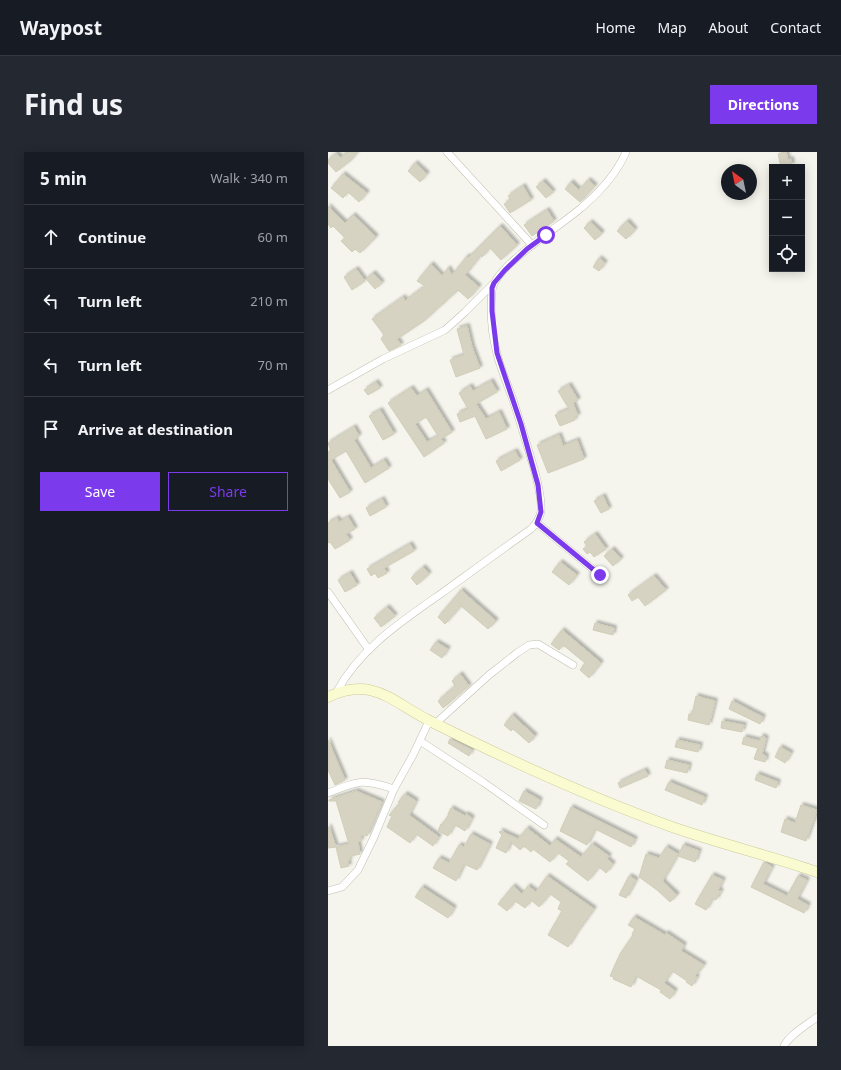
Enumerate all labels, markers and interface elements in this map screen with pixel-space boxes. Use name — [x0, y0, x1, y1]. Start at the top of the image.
text: Waypost — [20, 15, 102, 41]
text: Home — [596, 18, 635, 37]
text: Map — [657, 18, 687, 37]
text: About — [709, 18, 748, 37]
text: Contact — [770, 18, 821, 37]
text: Find us — [24, 85, 123, 123]
button: Directions — [710, 85, 817, 124]
north arrow — [721, 164, 757, 200]
map controls — [769, 164, 805, 272]
button: + — [769, 164, 805, 200]
text: 5 min — [40, 167, 87, 190]
text: Walk · 340 m — [210, 169, 288, 187]
button: − — [769, 200, 805, 236]
icon: ahead — [40, 226, 62, 248]
route start — [537, 226, 555, 244]
text: Continue — [78, 227, 146, 247]
text: 60 m — [258, 228, 288, 246]
button: locate — [769, 236, 805, 272]
icon: left — [40, 290, 62, 312]
text: Turn left — [78, 291, 142, 311]
text: 210 m — [250, 292, 288, 310]
icon: left — [40, 354, 62, 376]
text: Turn left — [78, 355, 142, 375]
text: 70 m — [258, 356, 288, 374]
icon: arrive — [40, 418, 62, 440]
text: Arrive at destination — [78, 419, 233, 439]
button: Save — [40, 472, 160, 511]
button: Share — [168, 472, 288, 511]
route end — [591, 566, 609, 584]

